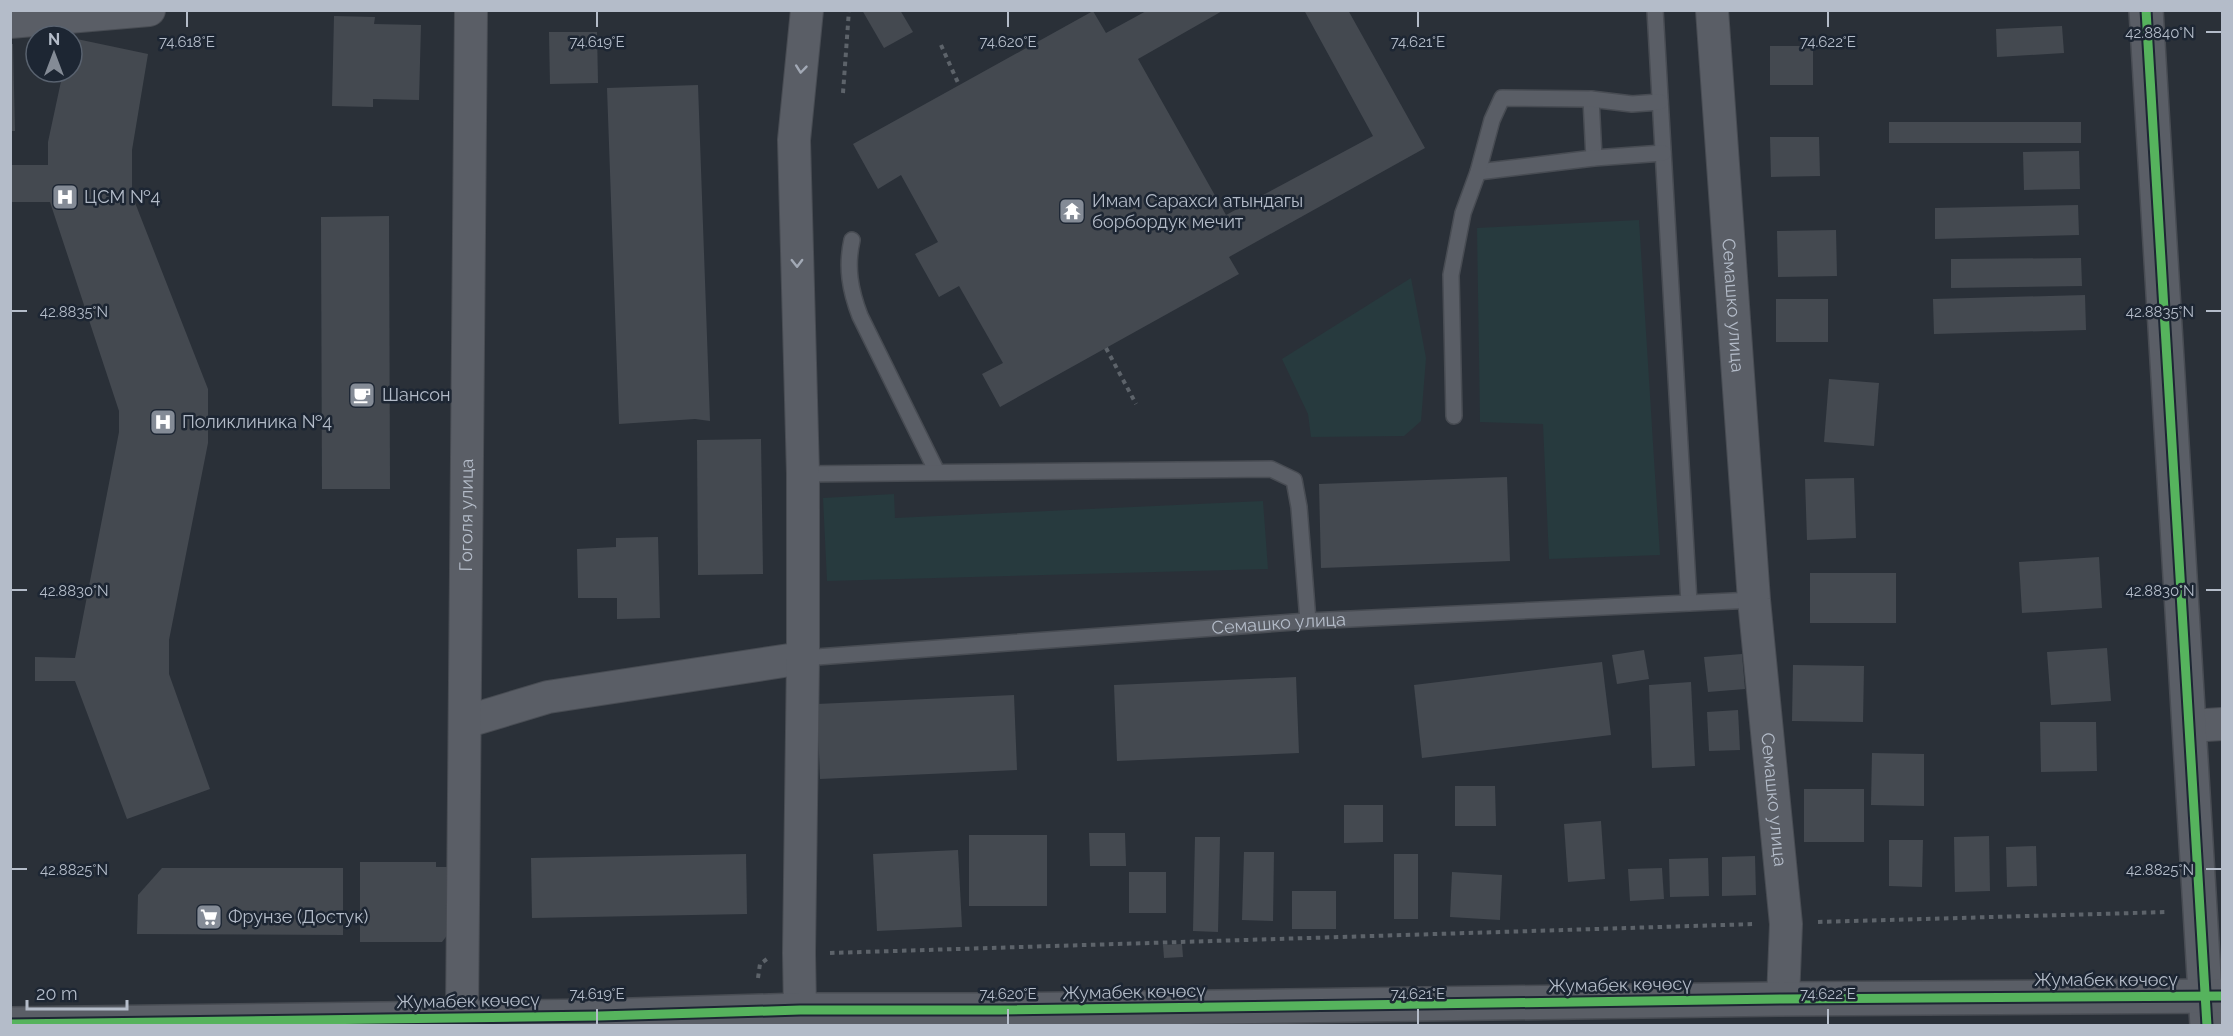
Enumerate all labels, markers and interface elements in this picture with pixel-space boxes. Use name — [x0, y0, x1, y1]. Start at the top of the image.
north arrow — [24, 24, 84, 84]
text: 42.8840°N — [2125, 24, 2195, 42]
text: N — [48, 30, 60, 49]
text: 74.618°E — [159, 33, 215, 51]
text: 74.619°E — [569, 33, 625, 51]
text: 74.620°E — [979, 33, 1037, 51]
text: 74.621°E — [1391, 33, 1445, 51]
text: 74.622°E — [1800, 33, 1856, 51]
one-way arrow — [795, 64, 808, 73]
hospital icon: ЦСМ №4 — [50, 182, 80, 212]
place label: ЦСМ №4 — [84, 186, 160, 207]
place label: Имам Сарахси атындагы борбордук мечит — [1092, 190, 1303, 232]
temple icon: Имам Сарахси атындагы борбордук мечит — [1057, 196, 1087, 226]
street label: Семашко улица — [1718, 237, 1749, 373]
one-way arrow — [791, 259, 804, 268]
text: 42.8835°N — [40, 303, 108, 321]
text: 42.8835°N — [2126, 303, 2194, 321]
cafe icon: Шансон — [347, 380, 377, 410]
place label: Шансон — [382, 384, 450, 405]
hospital icon: Поликлиника №4 — [148, 407, 178, 437]
place label: Поликлиника №4 — [182, 411, 332, 432]
street label: Гоголя улица — [455, 459, 477, 571]
text: 42.8830°N — [39, 582, 109, 600]
text: 42.8830°N — [2125, 582, 2195, 600]
street label: Семашко улица — [1211, 608, 1346, 638]
street label: Семашко улица — [1757, 732, 1791, 867]
text: 42.8825°N — [40, 861, 108, 879]
text: 42.8825°N — [2126, 861, 2194, 879]
supermarket icon: Фрунзе (Достук) — [194, 902, 224, 932]
place label: Фрунзе (Достук) — [228, 906, 369, 927]
street label: Жумабек көчөсү — [2034, 969, 2178, 990]
scale bar — [27, 973, 128, 1011]
street label: Жумабек көчөсү — [1548, 973, 1692, 996]
street label: Жумабек көчөсү — [1062, 980, 1206, 1003]
text: 20 m — [36, 983, 78, 1004]
text: 74.619°E — [569, 985, 625, 1003]
text: 74.620°E — [979, 985, 1037, 1003]
text: 74.621°E — [1391, 985, 1445, 1003]
text: 74.622°E — [1800, 985, 1856, 1003]
street label: Жумабек көчөсү — [396, 989, 540, 1012]

